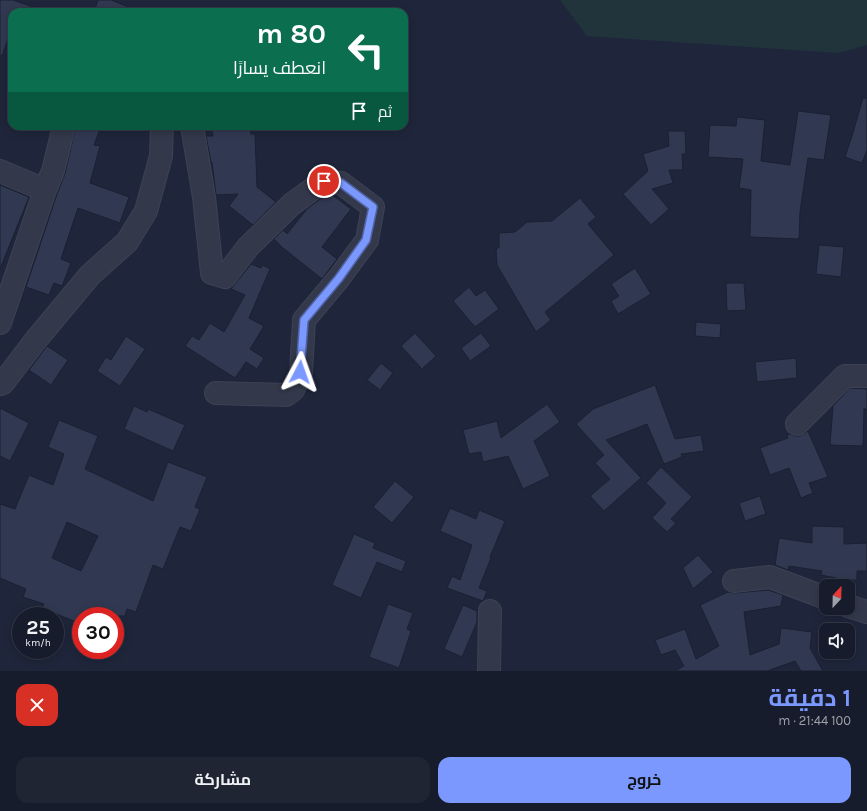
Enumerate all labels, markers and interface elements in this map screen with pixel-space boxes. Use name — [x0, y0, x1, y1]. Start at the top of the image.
text: 80 m — [257, 17, 326, 50]
icon: left — [340, 24, 392, 76]
text: انعطف يسارًا — [233, 57, 326, 79]
icon: arrive — [348, 100, 370, 122]
text: ثم — [378, 103, 392, 121]
pin — [307, 164, 341, 198]
icon: arrive — [313, 170, 335, 192]
position arrow — [279, 351, 321, 393]
north arrow — [819, 579, 855, 615]
map controls — [819, 579, 855, 659]
speed limit sign: 30 — [72, 607, 124, 659]
text: 25 — [26, 616, 50, 639]
button: sound — [819, 623, 855, 659]
text: km/h — [25, 637, 51, 649]
button: close — [16, 684, 58, 726]
text: 1 دقيقة — [769, 684, 851, 712]
text: 100 m · 21:44 — [778, 713, 851, 728]
button: مشاركة — [16, 757, 430, 803]
button: خروج — [438, 757, 851, 803]

